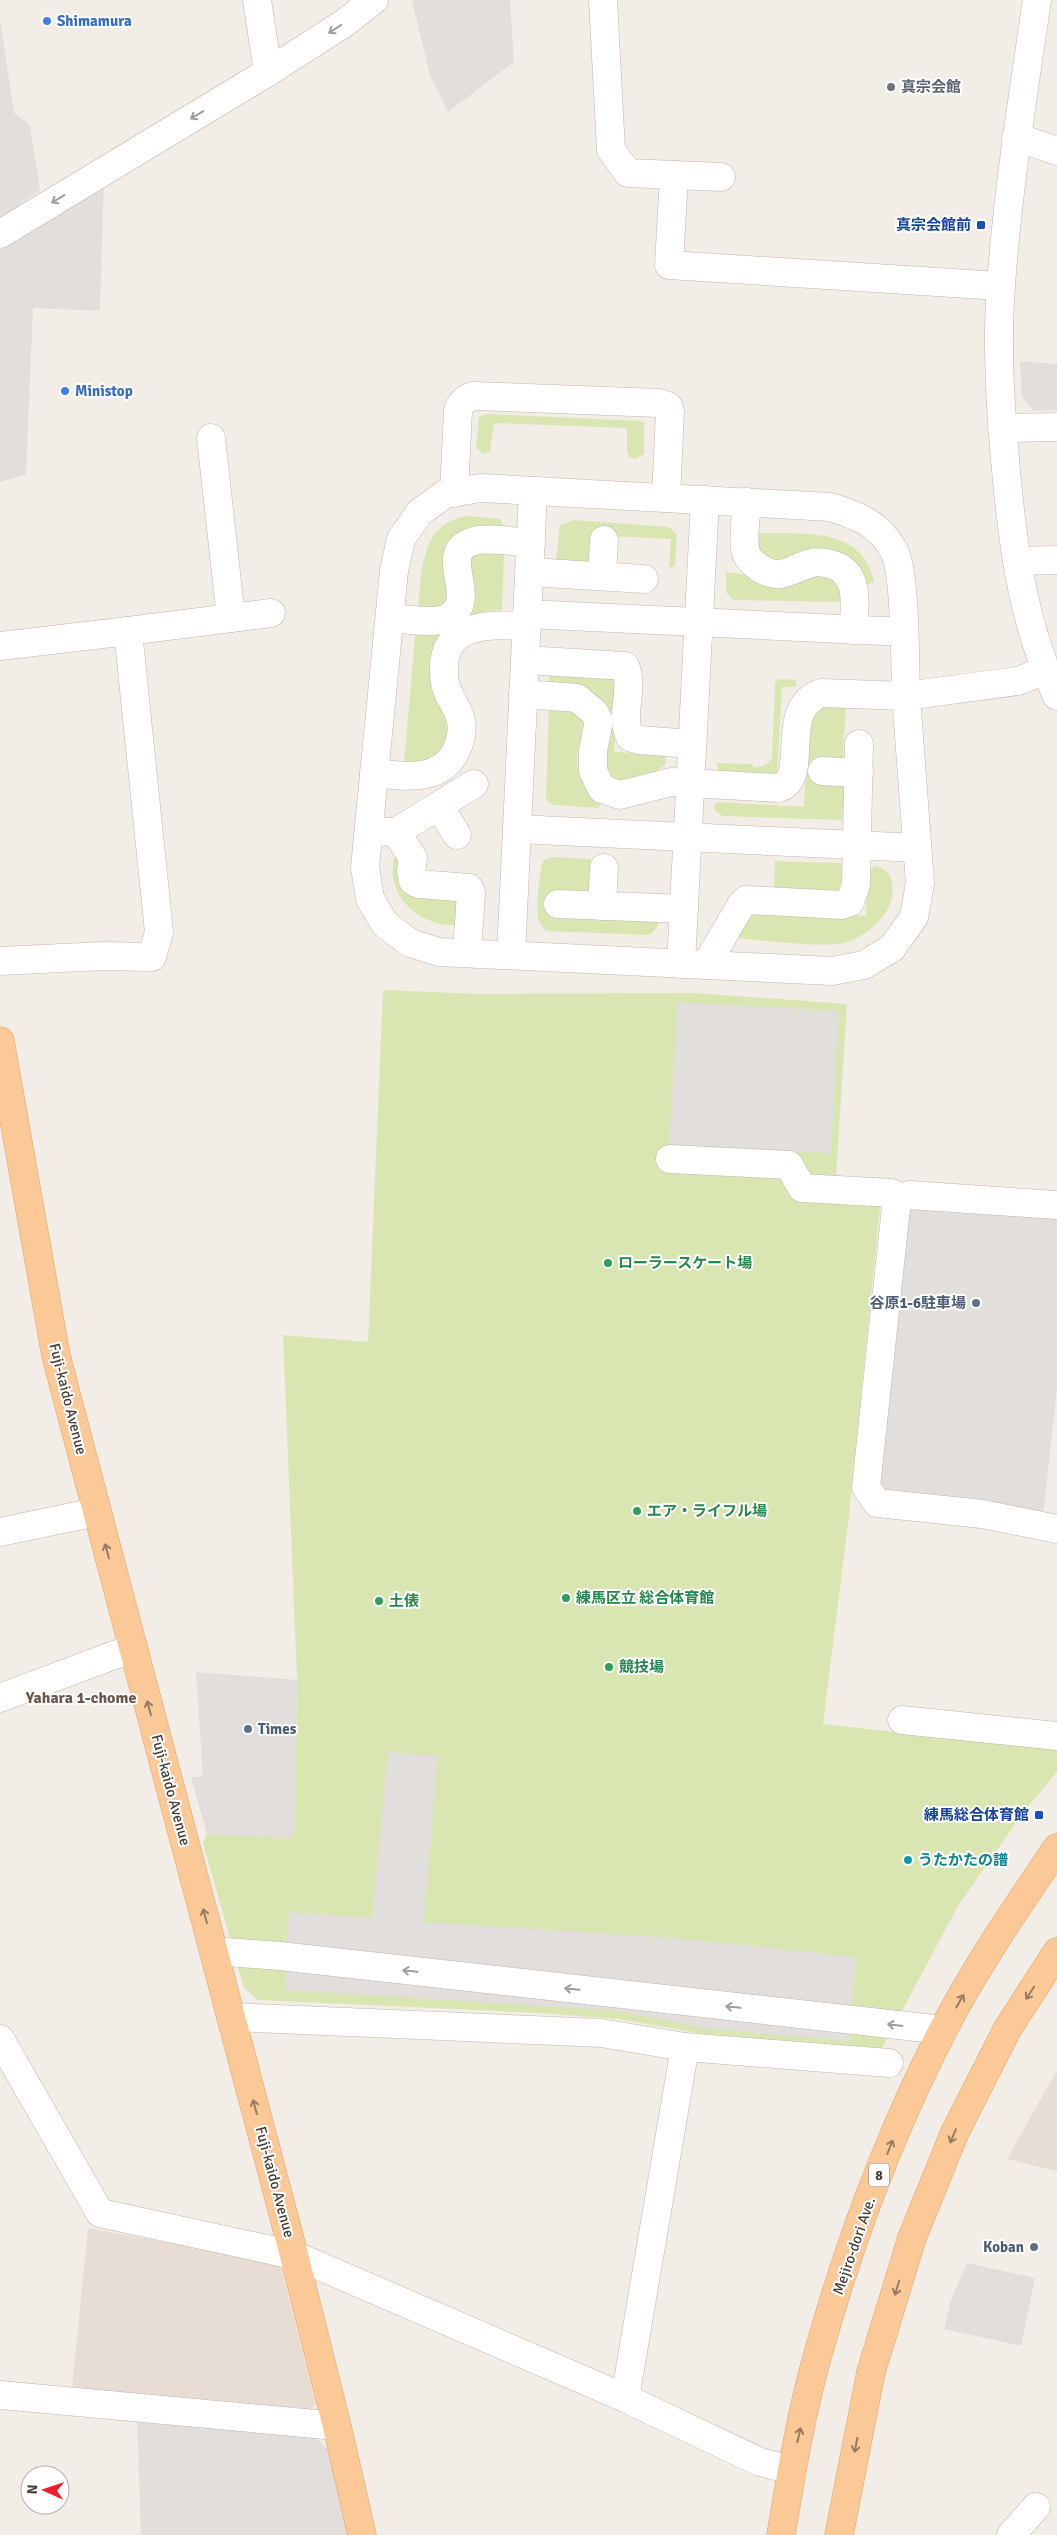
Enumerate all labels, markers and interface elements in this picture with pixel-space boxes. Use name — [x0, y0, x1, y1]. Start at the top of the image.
place label: Shimamura — [57, 12, 132, 30]
marker: Shimamura — [41, 15, 53, 27]
one-way arrow — [328, 24, 342, 35]
place label: 真宗会館 — [901, 78, 961, 96]
marker: 真宗会館 — [885, 81, 897, 93]
one-way arrow — [190, 110, 204, 120]
one-way arrow — [51, 195, 65, 205]
place label: 真宗会館前 — [896, 216, 971, 234]
marker: 真宗会館前 — [975, 219, 987, 231]
place label: Ministop — [75, 382, 133, 400]
marker: Ministop — [59, 385, 71, 397]
place label: ローラースケート場 — [618, 1254, 752, 1272]
marker: ローラースケート場 — [602, 1257, 614, 1269]
place label: 谷原1-6駐車場 — [869, 1294, 966, 1312]
marker: 谷原1-6駐車場 — [970, 1297, 982, 1309]
street label: Fuji-kaido Avenue — [45, 1341, 91, 1457]
place label: エア・ライフル場 — [647, 1502, 767, 1520]
marker: エア・ライフル場 — [631, 1505, 643, 1517]
one-way arrow — [101, 1544, 111, 1560]
place label: 練馬区立 総合体育館 — [576, 1589, 714, 1607]
place label: 土俵 — [389, 1592, 419, 1610]
marker: 練馬区立 総合体育館 — [560, 1592, 572, 1604]
marker: 土俵 — [373, 1595, 385, 1607]
place label: 競技場 — [619, 1658, 664, 1676]
marker: 競技場 — [603, 1661, 615, 1673]
district label: Yahara 1-chome — [25, 1688, 136, 1708]
one-way arrow — [144, 1701, 153, 1717]
place label: Times — [258, 1720, 297, 1738]
marker: Times — [242, 1723, 254, 1735]
street label: Fuji-kaido Avenue — [148, 1732, 194, 1848]
place label: 練馬総合体育館 — [924, 1806, 1029, 1824]
marker: 練馬総合体育館 — [1033, 1809, 1045, 1821]
place label: うたかたの譜 — [918, 1851, 1008, 1869]
marker: うたかたの譜 — [902, 1854, 914, 1866]
one-way arrow — [199, 1908, 209, 1924]
one-way arrow — [402, 1966, 418, 1976]
one-way arrow — [564, 1984, 580, 1994]
one-way arrow — [1025, 1986, 1036, 2000]
one-way arrow — [955, 1994, 965, 2009]
one-way arrow — [725, 2002, 741, 2012]
one-way arrow — [887, 2020, 903, 2030]
one-way arrow — [249, 2099, 259, 2115]
street label: Fuji-kaido Avenue — [252, 2124, 298, 2240]
one-way arrow — [948, 2128, 958, 2143]
one-way arrow — [885, 2140, 895, 2155]
road number: 8 — [869, 2164, 889, 2186]
street label: Mejiro-dori Ave. — [829, 2195, 879, 2297]
place label: Koban — [983, 2238, 1024, 2256]
marker: Koban — [1028, 2241, 1040, 2253]
one-way arrow — [891, 2280, 901, 2296]
one-way arrow — [795, 2428, 804, 2444]
one-way arrow — [851, 2437, 861, 2453]
north arrow — [20, 2465, 70, 2515]
text: N — [24, 2484, 41, 2495]

